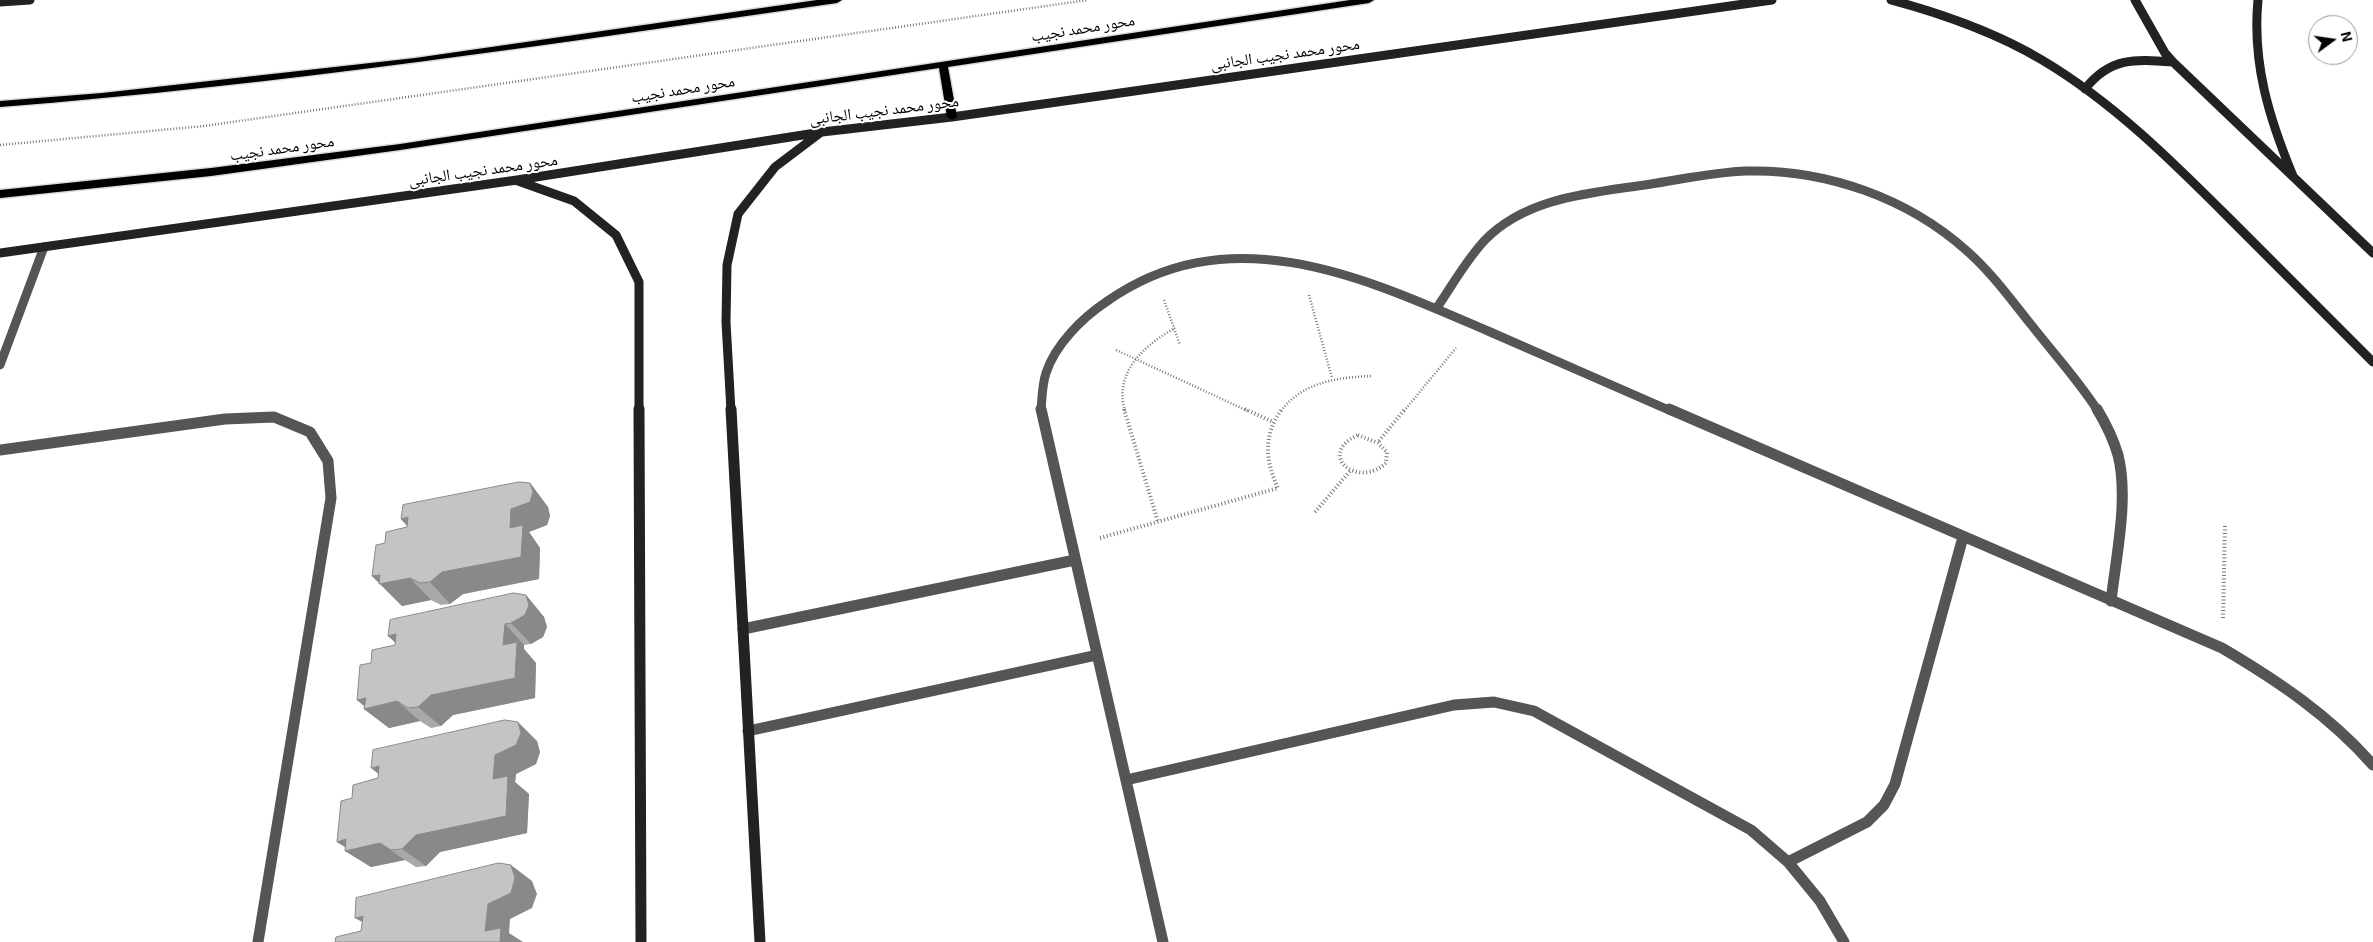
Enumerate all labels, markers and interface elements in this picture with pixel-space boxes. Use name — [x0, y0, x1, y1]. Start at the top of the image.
street label: محور محمد نجيب — [1030, 10, 1136, 46]
north arrow — [2308, 15, 2358, 65]
text: N — [2338, 30, 2357, 43]
street label: محور محمد نجيب الجانبى — [1209, 34, 1361, 74]
street label: محور محمد نجيب — [630, 71, 736, 107]
street label: محور محمد نجيب الجانبى — [808, 91, 960, 129]
street label: محور محمد نجيب — [229, 131, 335, 165]
street label: محور محمد نجيب الجانبى — [407, 150, 559, 190]

